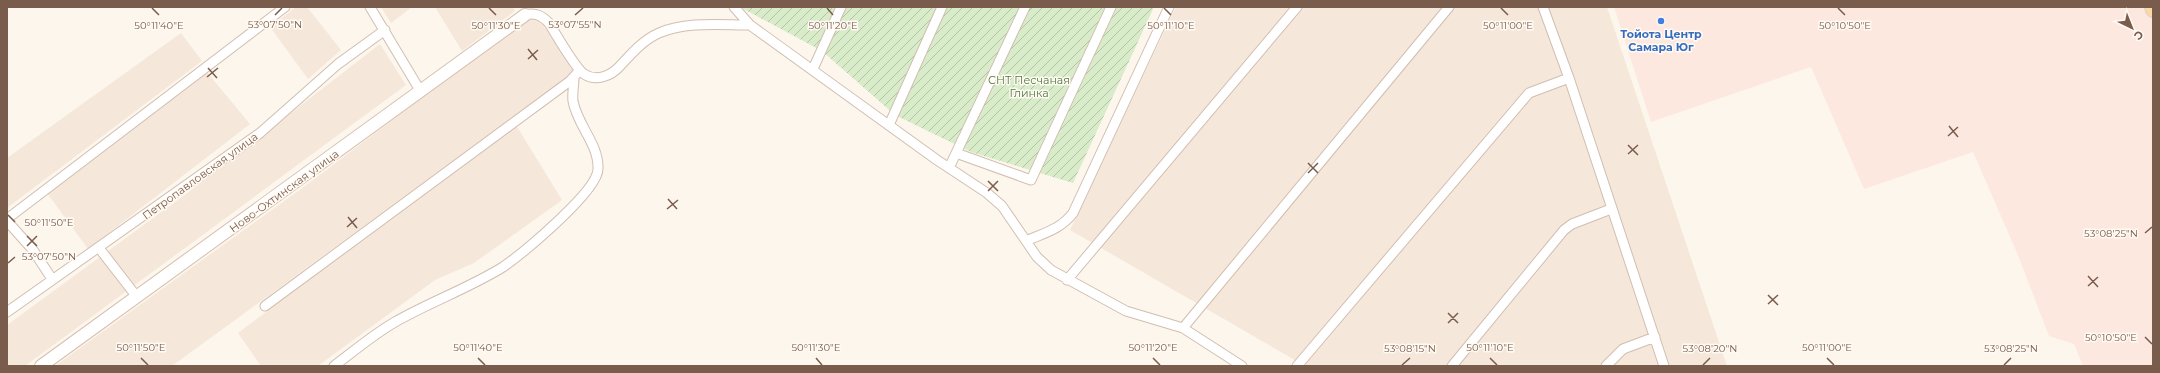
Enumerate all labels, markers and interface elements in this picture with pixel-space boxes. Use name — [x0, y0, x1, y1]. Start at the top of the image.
north arrow — [2112, 8, 2152, 48]
marker: Тойота Центр Самара Юг — [1656, 16, 1666, 26]
text: 53°07'50"N — [248, 18, 302, 31]
text: 53°07'55"N — [548, 18, 602, 31]
text: 50°11'40"E — [134, 19, 184, 32]
text: 50°11'30"E — [471, 19, 521, 32]
text: 50°11'20"E — [808, 19, 858, 32]
text: 50°11'10"E — [1147, 19, 1195, 32]
text: 50°11'00"E — [1483, 19, 1533, 32]
text: 50°10'50"E — [1819, 19, 1871, 32]
place label: Тойота Центр Самара Юг — [1620, 27, 1702, 54]
text: С — [2131, 27, 2147, 43]
park label: СНТ Песчаная Глинка — [988, 73, 1070, 100]
street label: Петропавловская улица — [140, 129, 260, 223]
street label: Ново-Охтинская улица — [226, 147, 342, 235]
text: 50°11'50"E — [24, 216, 74, 229]
text: 53°08'25"N — [2084, 227, 2138, 240]
text: 53°07'50"N — [22, 250, 76, 263]
text: 50°10'50"E — [2085, 331, 2137, 344]
text: 50°11'50"E — [116, 341, 166, 354]
text: 50°11'40"E — [453, 341, 503, 354]
text: 50°11'30"E — [791, 341, 841, 354]
text: 50°11'20"E — [1128, 341, 1178, 354]
text: 50°11'10"E — [1466, 341, 1514, 354]
text: 50°11'00"E — [1802, 341, 1852, 354]
text: 53°08'15"N — [1384, 342, 1436, 355]
text: 53°08'20"N — [1683, 342, 1737, 355]
text: 53°08'25"N — [1984, 342, 2038, 355]

